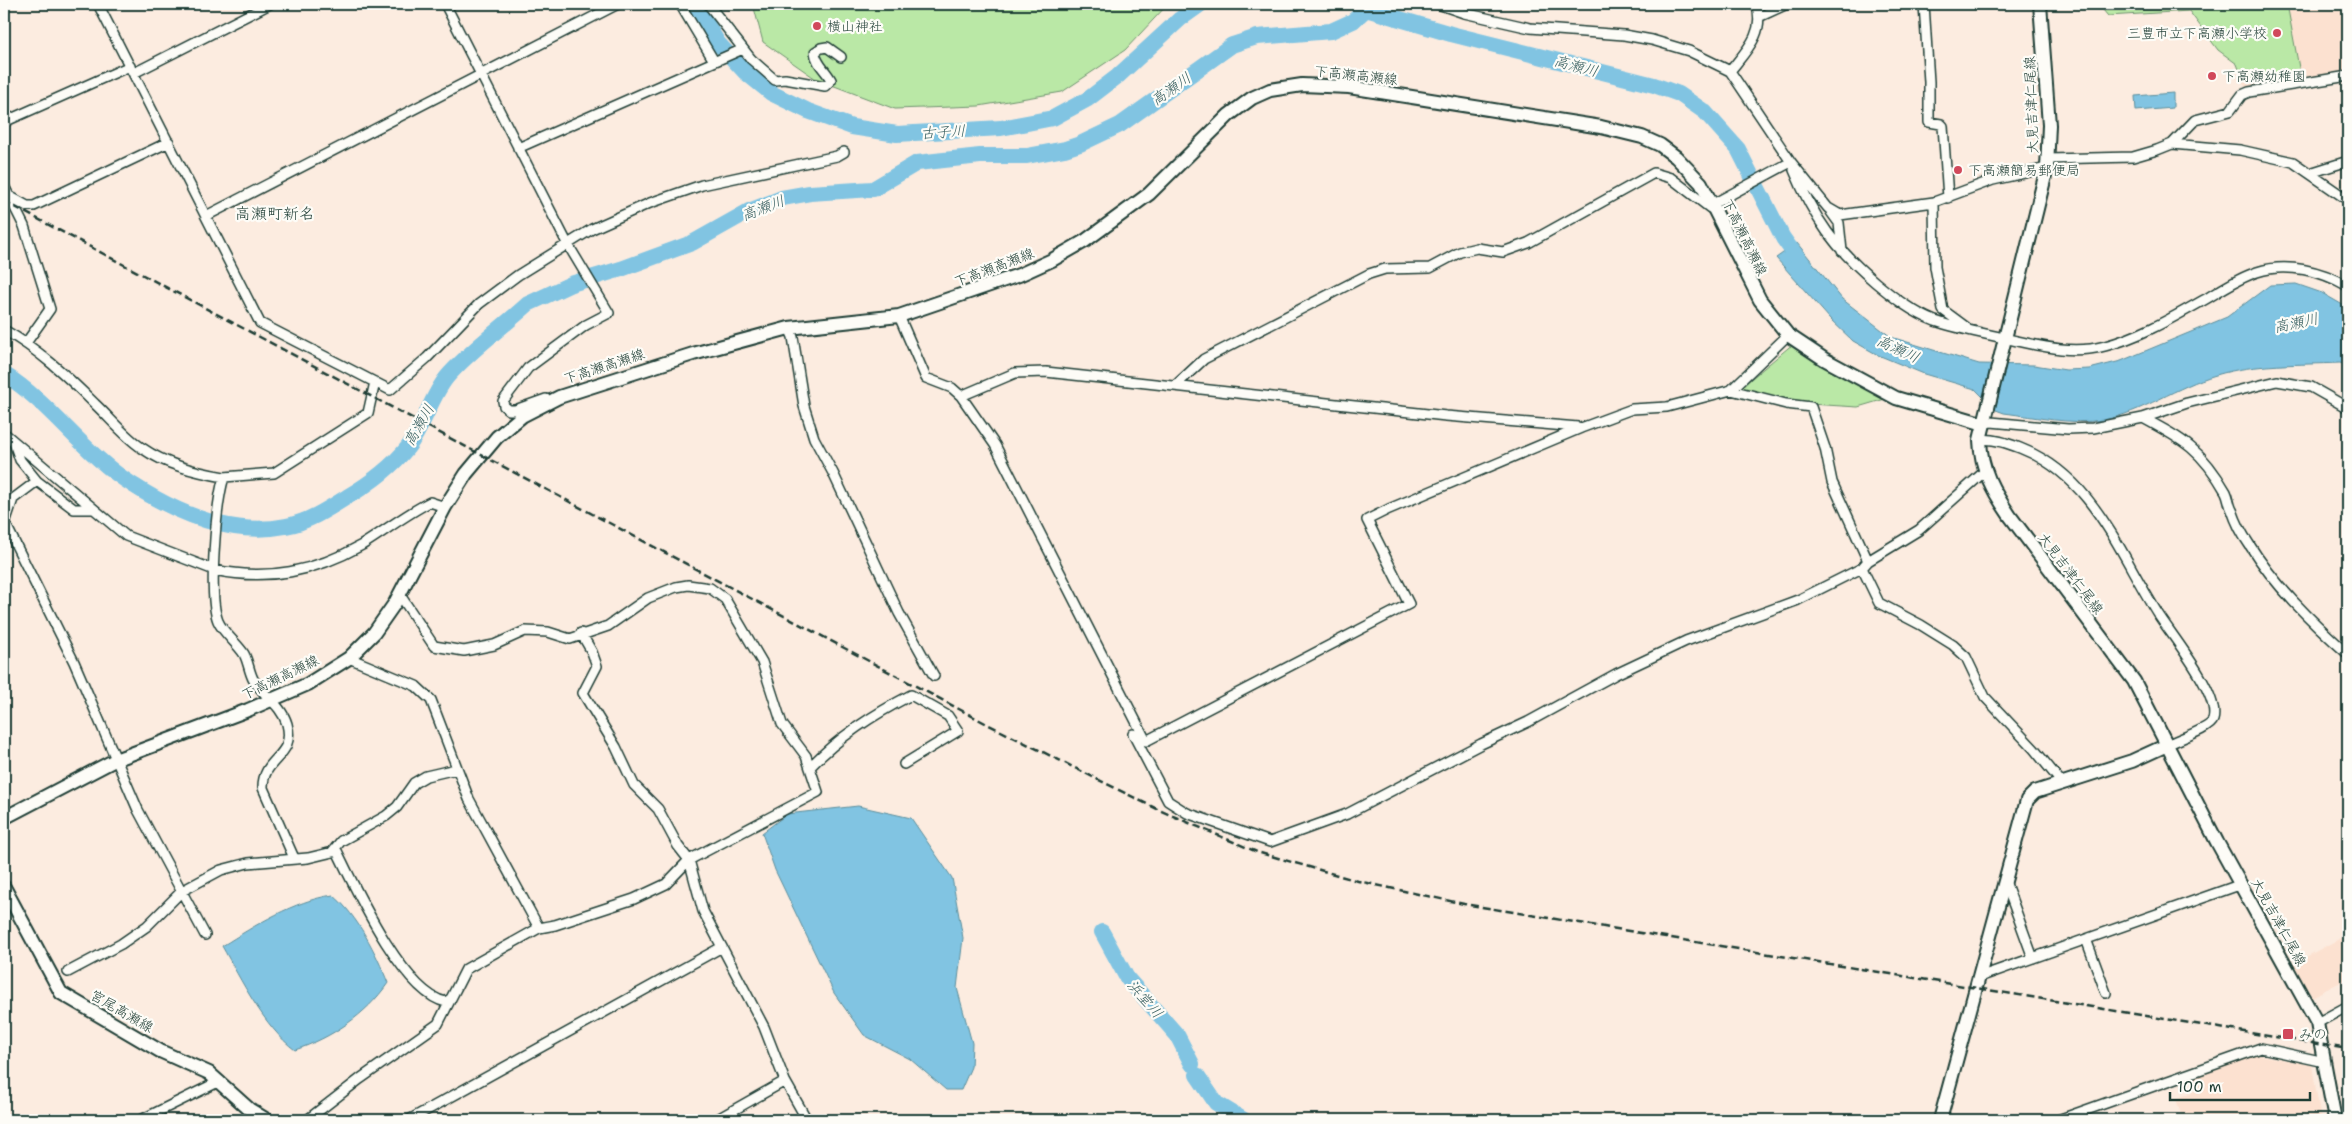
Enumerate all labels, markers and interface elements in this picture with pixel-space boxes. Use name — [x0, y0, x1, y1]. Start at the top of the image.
place label: 横山神社 — [827, 17, 883, 35]
marker: 横山神社 — [811, 20, 823, 32]
place label: 三豊市立下高瀬小学校 — [2127, 24, 2267, 42]
marker: 三豊市立下高瀬小学校 — [2271, 27, 2283, 39]
water label: 高瀬川 — [1552, 51, 1600, 81]
street label: 大見吉津仁尾線 — [2020, 56, 2042, 154]
street label: 下高瀬高瀬線 — [1313, 62, 1399, 88]
place label: 下高瀬幼稚園 — [2222, 67, 2306, 85]
water label: 高瀬川 — [1147, 68, 1195, 110]
marker: 下高瀬幼稚園 — [2206, 70, 2218, 82]
water label: 古子川 — [920, 121, 966, 143]
place label: 下高瀬簡易郵便局 — [1968, 161, 2080, 179]
marker: 下高瀬簡易郵便局 — [1952, 164, 1964, 176]
water label: 高瀬川 — [738, 191, 788, 225]
street label: 下高瀬高瀬線 — [1718, 195, 1772, 279]
district label: 高瀬町新名 — [235, 203, 315, 224]
street label: 下高瀬高瀬線 — [952, 244, 1036, 290]
water label: 高瀬川 — [2272, 309, 2320, 337]
water label: 高瀬川 — [1873, 330, 1923, 368]
street label: 下高瀬高瀬線 — [561, 344, 647, 388]
water label: 高瀬川 — [399, 401, 439, 449]
street label: 大見吉津仁尾線 — [2034, 528, 2108, 618]
street label: 下高瀬高瀬線 — [238, 650, 322, 704]
street label: 大見吉津仁尾線 — [2247, 875, 2311, 969]
water label: 浜堂川 — [1123, 975, 1167, 1023]
street label: 宮尾高瀬線 — [87, 986, 157, 1036]
place label: みの — [2299, 1025, 2327, 1043]
marker: みの — [2281, 1027, 2295, 1041]
scale bar — [2170, 1069, 2310, 1101]
text: 100 m — [2177, 1077, 2222, 1097]

